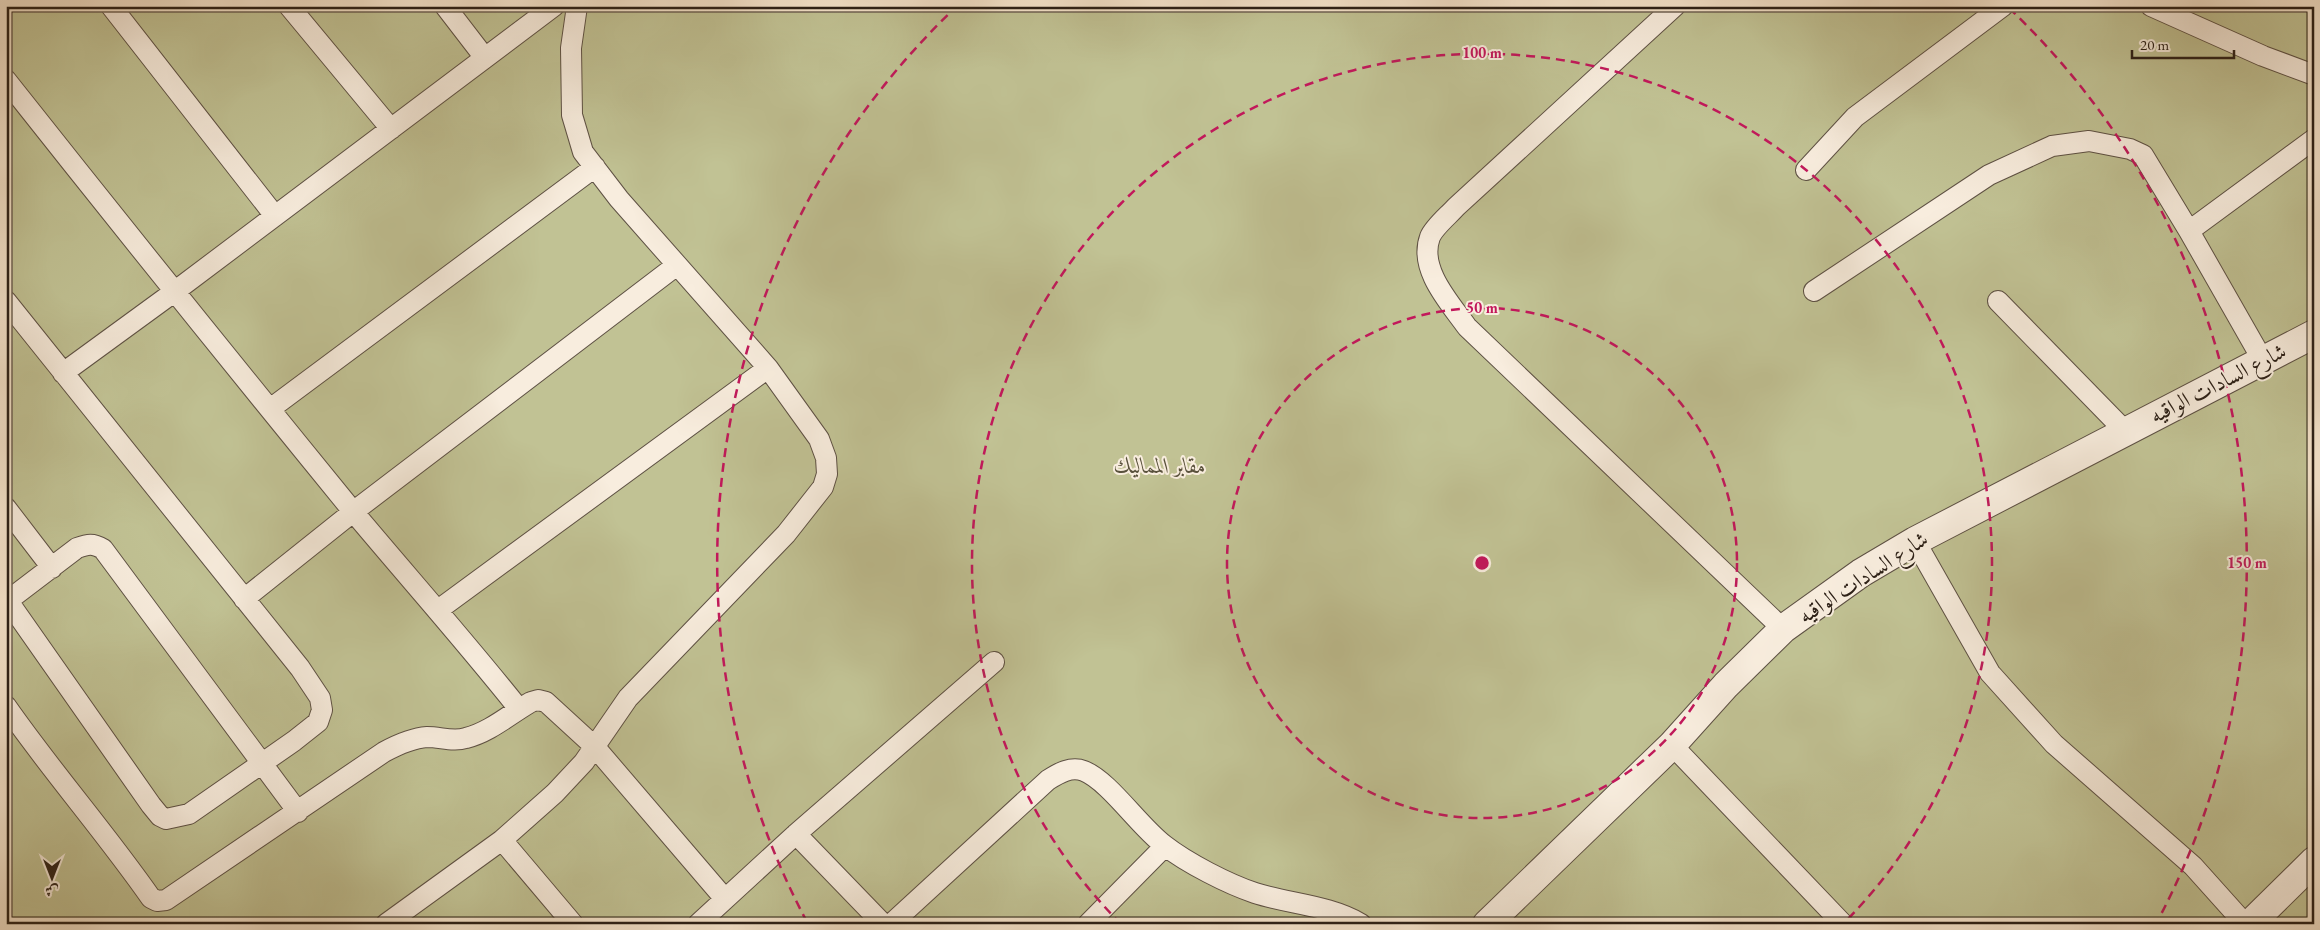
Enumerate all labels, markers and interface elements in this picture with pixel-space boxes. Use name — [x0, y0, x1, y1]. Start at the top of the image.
scale bar — [2132, 28, 2235, 60]
text: 20 m — [2140, 35, 2169, 54]
text: 100 m — [1462, 43, 1502, 62]
text: 50 m — [1466, 298, 1498, 317]
street label: شارع السادات الواقيه — [2145, 336, 2293, 433]
park label: مقابر المماليك — [1114, 451, 1206, 480]
street label: شارع السادات الواقيه — [1792, 524, 1936, 633]
text: 150 m — [2227, 553, 2267, 572]
centre of rings — [1473, 554, 1491, 572]
north arrow — [28, 852, 78, 902]
text: ش — [45, 882, 59, 900]

